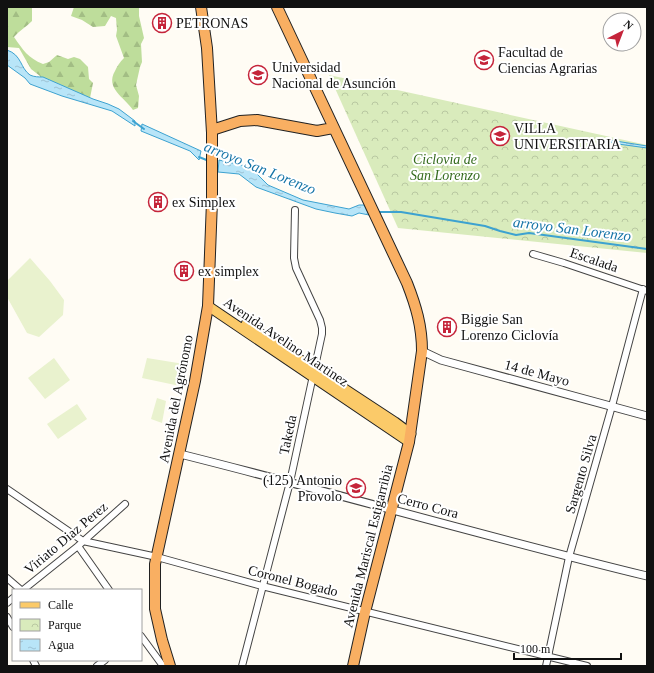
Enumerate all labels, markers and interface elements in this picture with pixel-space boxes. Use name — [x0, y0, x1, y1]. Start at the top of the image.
building icon: PETRONAS — [151, 12, 173, 34]
north arrow — [602, 12, 642, 52]
place label: PETRONAS — [176, 16, 248, 31]
text: N — [622, 17, 636, 32]
place label: Facultad de Ciencias Agrarias — [498, 45, 597, 76]
school or university icon: Facultad de Ciencias Agrarias — [473, 49, 495, 71]
place label: Universidad Nacional de Asunción — [272, 60, 396, 91]
school or university icon: Universidad Nacional de Asunción — [247, 64, 269, 86]
place label: VILLA UNIVERSITARIA — [514, 121, 622, 152]
school or university icon: VILLA UNIVERSITARIA — [489, 125, 511, 147]
water label: arroyo San Lorenzo — [202, 138, 319, 198]
park label: Ciclovia de San Lorenzo — [410, 152, 480, 183]
building icon: ex Simplex — [147, 191, 169, 213]
place label: ex Simplex — [172, 195, 235, 210]
water label: arroyo San Lorenzo — [512, 214, 632, 244]
street label: Escalada — [568, 245, 621, 275]
building icon: ex simplex — [173, 260, 195, 282]
place label: ex simplex — [198, 264, 259, 279]
street label: Avenida Avelino Martinez — [221, 295, 351, 389]
place label: Biggie San Lorenzo Ciclovía — [461, 312, 559, 343]
building icon: Biggie San Lorenzo Ciclovía — [436, 316, 458, 338]
street label: Avenida del Agrónomo — [156, 334, 196, 464]
street label: 14 de Mayo — [503, 357, 571, 389]
street label: Takeda — [276, 413, 300, 456]
street label: Sargento Silva — [563, 432, 600, 515]
street label: Avenida Mariscal Estigarribia — [340, 462, 396, 629]
place label: (125) Antonio Provolo — [263, 473, 342, 504]
school or university icon: (125) Antonio Provolo — [345, 477, 367, 499]
street label: Cerro Cora — [396, 491, 461, 522]
street label: Viriato Diaz Perez — [22, 499, 110, 577]
street label: Coronel Bogado — [246, 563, 340, 599]
legend — [12, 589, 142, 661]
text: Calle — [48, 598, 73, 612]
text: Parque — [48, 618, 81, 632]
scale bar — [514, 635, 621, 661]
text: Agua — [48, 638, 75, 652]
text: 100 m — [520, 642, 551, 656]

